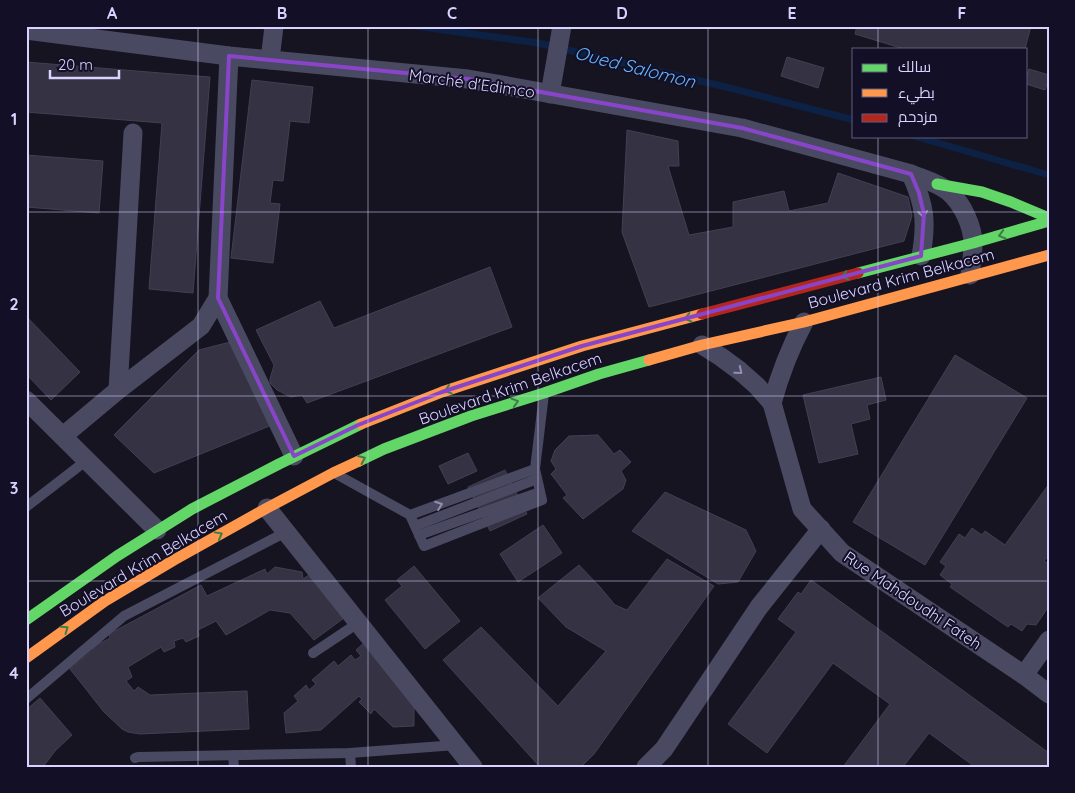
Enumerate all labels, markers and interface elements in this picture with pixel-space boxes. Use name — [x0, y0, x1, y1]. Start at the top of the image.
text: A — [107, 3, 118, 23]
text: B — [277, 3, 287, 23]
text: C — [447, 3, 457, 23]
text: D — [616, 3, 628, 23]
text: E — [787, 3, 797, 23]
text: F — [958, 3, 967, 23]
water label: Oued Salomon — [572, 41, 698, 93]
scale bar — [50, 48, 119, 80]
legend — [852, 48, 1028, 138]
text: 20 m — [58, 55, 93, 74]
text: سالك — [898, 57, 931, 76]
street label: Marché d'Edimco — [408, 64, 536, 102]
text: بطيء — [898, 83, 935, 105]
text: مزدحم — [898, 107, 938, 127]
text: 1 — [11, 109, 17, 129]
one-way arrow — [917, 211, 928, 219]
one-way arrow — [998, 229, 1006, 239]
street label: Boulevard Krim Belkacem — [806, 243, 996, 313]
one-way arrow — [841, 271, 849, 281]
text: 2 — [9, 294, 19, 314]
one-way arrow — [684, 313, 692, 323]
street label: Boulevard Krim Belkacem — [416, 347, 604, 429]
one-way arrow — [734, 366, 743, 375]
one-way arrow — [445, 384, 453, 394]
one-way arrow — [510, 398, 518, 408]
one-way arrow — [357, 455, 366, 465]
text: 3 — [10, 478, 18, 498]
one-way arrow — [434, 501, 443, 511]
street label: Boulevard Krim Belkacem — [56, 505, 230, 621]
one-way arrow — [213, 531, 222, 541]
street label: Rue Mahdoudhi Fateh — [840, 546, 986, 654]
one-way arrow — [60, 626, 69, 635]
text: 4 — [9, 663, 19, 683]

